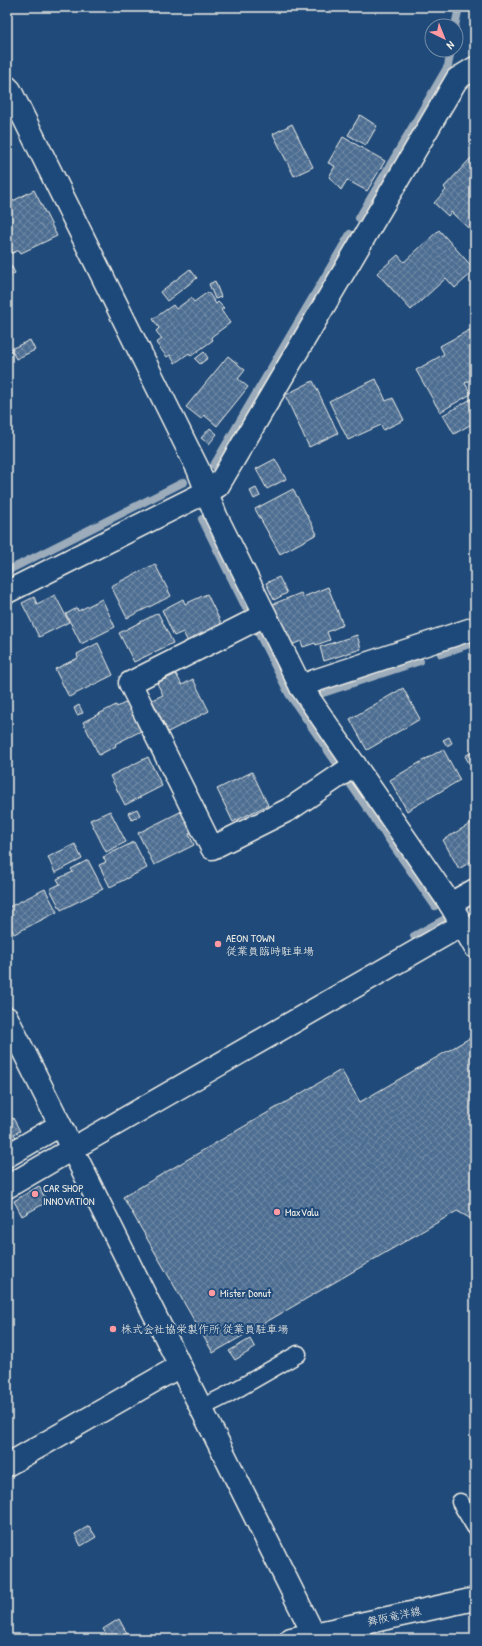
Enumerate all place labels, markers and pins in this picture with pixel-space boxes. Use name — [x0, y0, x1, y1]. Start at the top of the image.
place label: AEON TOWN 従業員臨時駐車場 — [226, 931, 314, 958]
marker: AEON TOWN 従業員臨時駐車場 — [213, 939, 223, 949]
place label: CAR SHOP INNOVATION — [43, 1181, 95, 1208]
marker: CAR SHOP INNOVATION — [30, 1189, 40, 1199]
place label: MaxValu — [285, 1205, 319, 1219]
marker: MaxValu — [272, 1207, 282, 1217]
place label: Mister Donut — [220, 1286, 271, 1300]
marker: Mister Donut — [207, 1288, 217, 1298]
place label: 株式会社協栄製作所 従業員駐車場 — [121, 1322, 289, 1336]
marker: 株式会社協栄製作所 従業員駐車場 — [108, 1324, 118, 1334]

